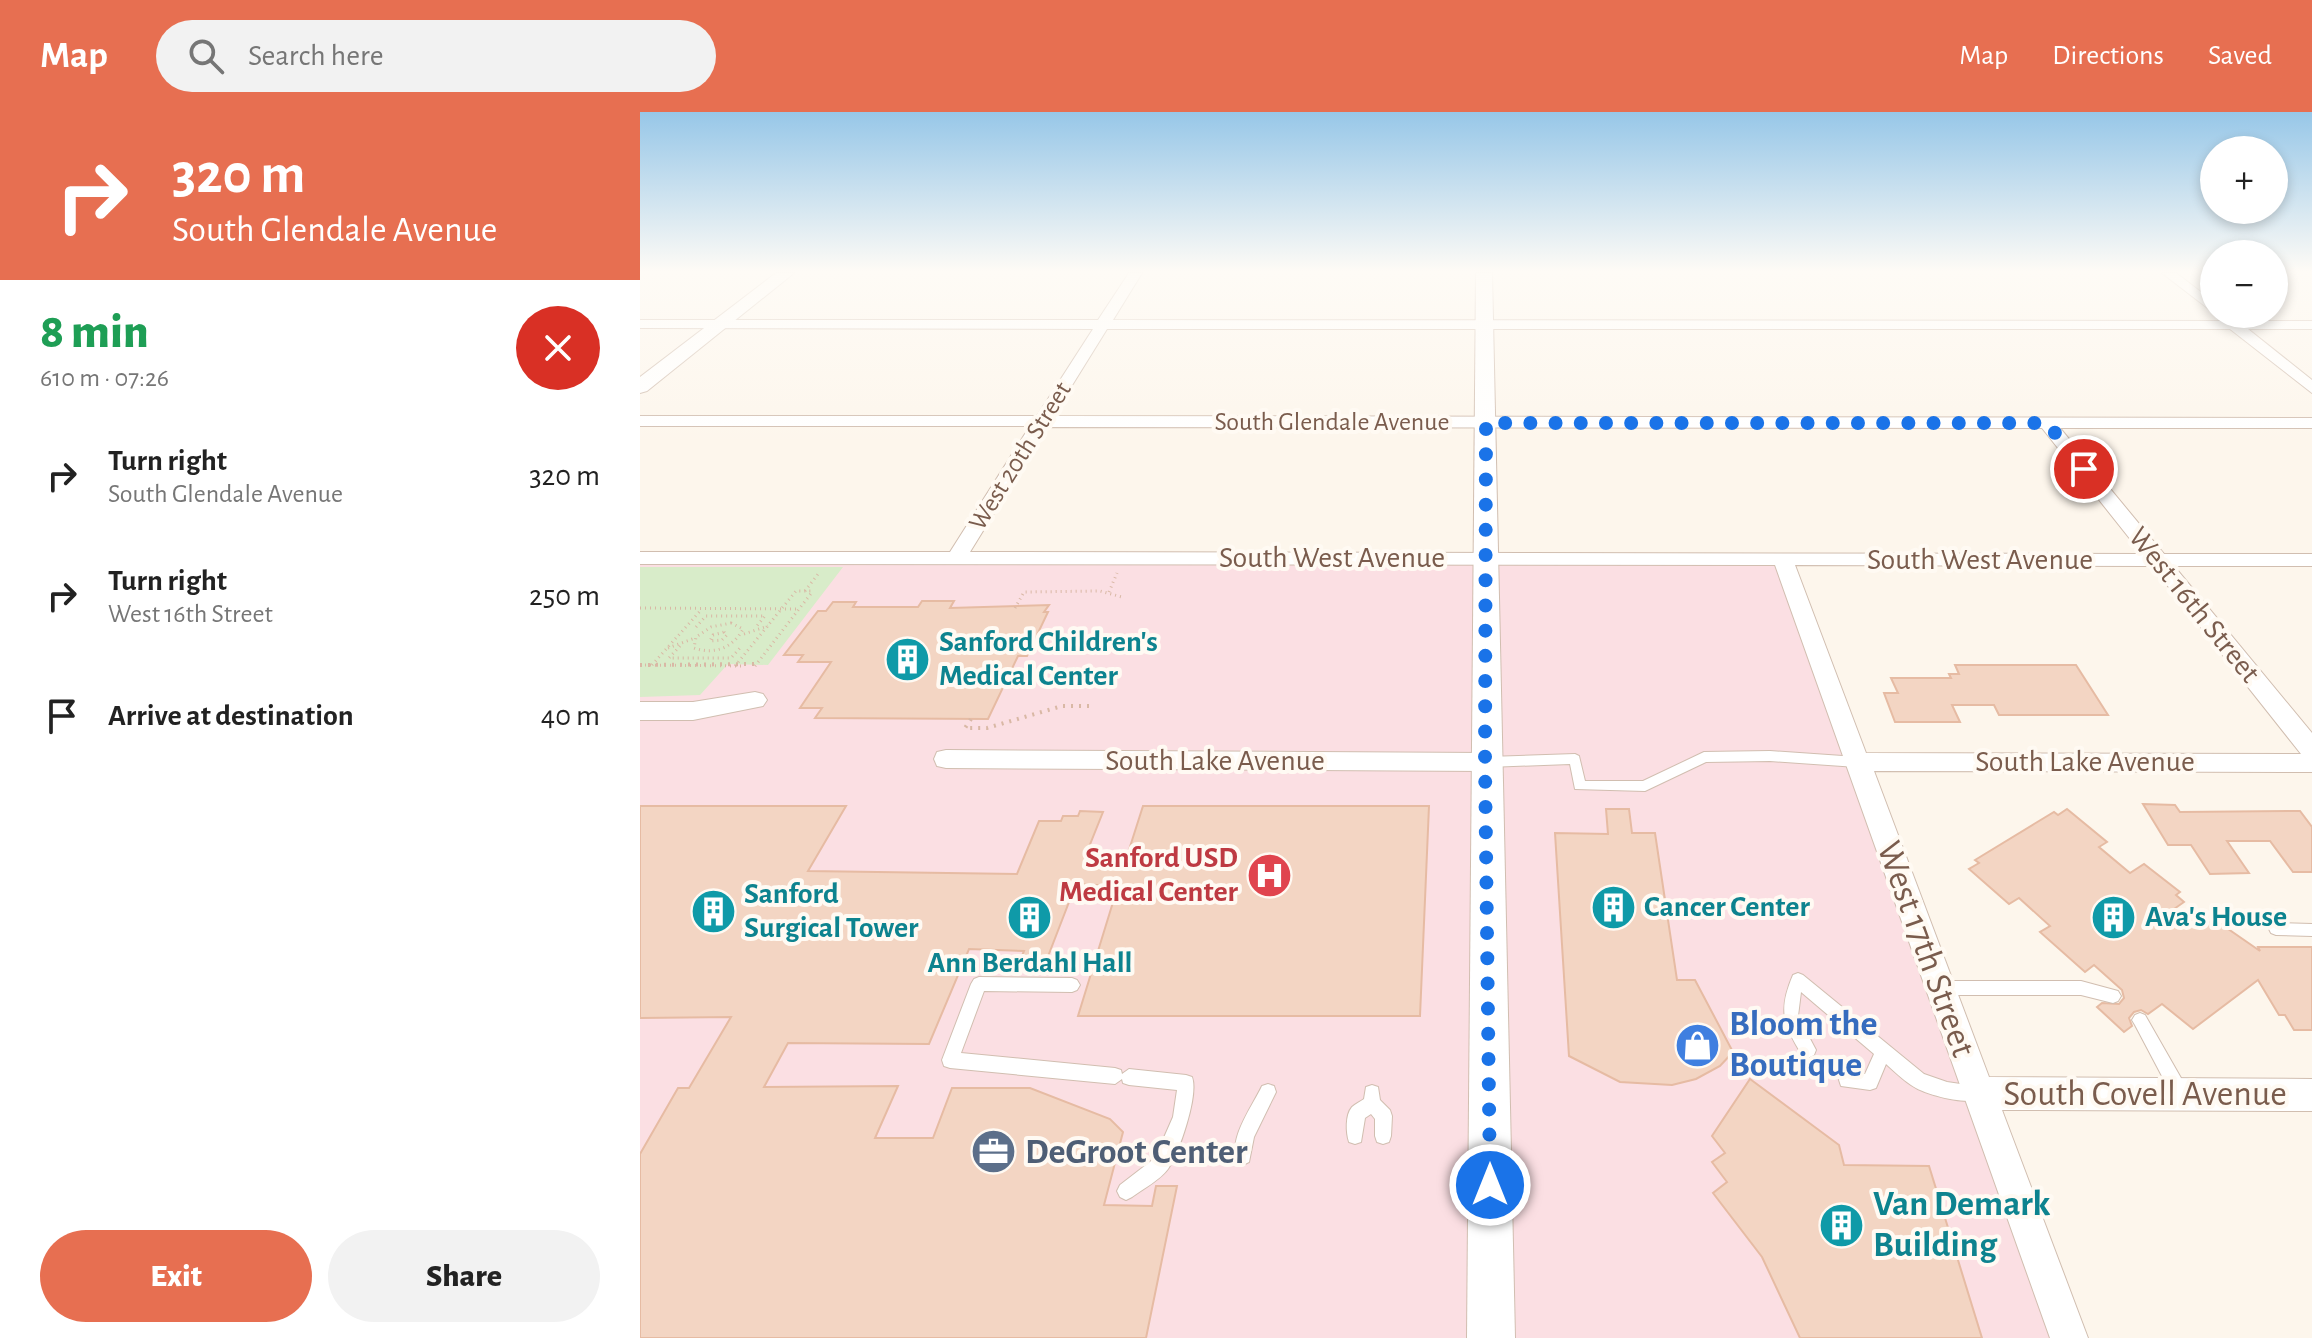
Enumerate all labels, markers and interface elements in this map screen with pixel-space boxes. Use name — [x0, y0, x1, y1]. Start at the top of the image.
search box — [156, 20, 716, 92]
icon: search — [184, 34, 228, 78]
text: Map — [40, 37, 108, 75]
text: Search here — [248, 41, 384, 71]
text: Map — [1959, 42, 2008, 70]
text: Directions — [2052, 42, 2164, 70]
text: Saved — [2208, 42, 2272, 70]
map controls — [2200, 136, 2288, 328]
button: + — [2200, 136, 2288, 224]
icon: right — [40, 144, 144, 248]
text: 320 m — [172, 147, 305, 203]
text: South Glendale Avenue — [172, 212, 497, 248]
button: − — [2200, 240, 2288, 328]
button: close — [516, 306, 600, 390]
text: 8 min — [40, 309, 149, 357]
text: 610 m · 07:26 — [40, 365, 169, 391]
street label: West 20th Street — [964, 377, 1076, 535]
street label: South Glendale Avenue — [1214, 409, 1450, 435]
pin — [2050, 435, 2118, 503]
text: Turn right — [108, 446, 227, 476]
icon: arrive — [2062, 447, 2106, 491]
icon: right — [40, 454, 84, 498]
text: 320 m — [529, 461, 600, 491]
text: South Glendale Avenue — [108, 481, 343, 507]
street label: West 16th Street — [2123, 522, 2266, 689]
street label: South West Avenue — [1219, 543, 1445, 573]
street label: South West Avenue — [1867, 545, 2093, 575]
text: Turn right — [108, 566, 227, 596]
icon: right — [40, 574, 84, 618]
text: 250 m — [529, 581, 600, 611]
text: West 16th Street — [108, 601, 273, 627]
place label: Sanford Children's Medical Center — [939, 627, 1158, 691]
building icon: Sanford Children's Medical Center — [884, 635, 932, 683]
icon: arrive — [40, 694, 84, 738]
text: Arrive at destination — [108, 701, 354, 731]
text: 40 m — [541, 701, 600, 731]
street label: South Lake Avenue — [1105, 746, 1325, 776]
street label: South Lake Avenue — [1975, 747, 2195, 777]
street label: West 17th Street — [1870, 837, 1982, 1062]
place label: Sanford USD Medical Center — [1059, 843, 1239, 907]
hospital icon: Sanford USD Medical Center — [1245, 851, 1293, 899]
place label: Sanford Surgical Tower — [744, 879, 919, 943]
building icon: Cancer Center — [1589, 883, 1637, 931]
building icon: Sanford Surgical Tower — [689, 887, 737, 935]
place label: Cancer Center — [1644, 892, 1810, 922]
building icon: Ann Berdahl Hall — [1006, 893, 1054, 941]
building icon: Ava's House — [2090, 893, 2138, 941]
place label: Ava's House — [2145, 902, 2287, 932]
place label: Ann Berdahl Hall — [928, 948, 1132, 978]
place label: Bloom the Boutique — [1729, 1006, 1878, 1083]
shop icon: Bloom the Boutique — [1674, 1021, 1722, 1069]
street label: South Covell Avenue — [2003, 1076, 2287, 1112]
office icon: DeGroot Center — [970, 1128, 1018, 1176]
place label: DeGroot Center — [1025, 1134, 1248, 1170]
position arrow — [1448, 1143, 1532, 1227]
place label: Van Demark Building — [1873, 1186, 2050, 1263]
building icon: Van Demark Building — [1818, 1201, 1866, 1249]
button: Exit — [40, 1230, 312, 1322]
button: Share — [328, 1230, 600, 1322]

